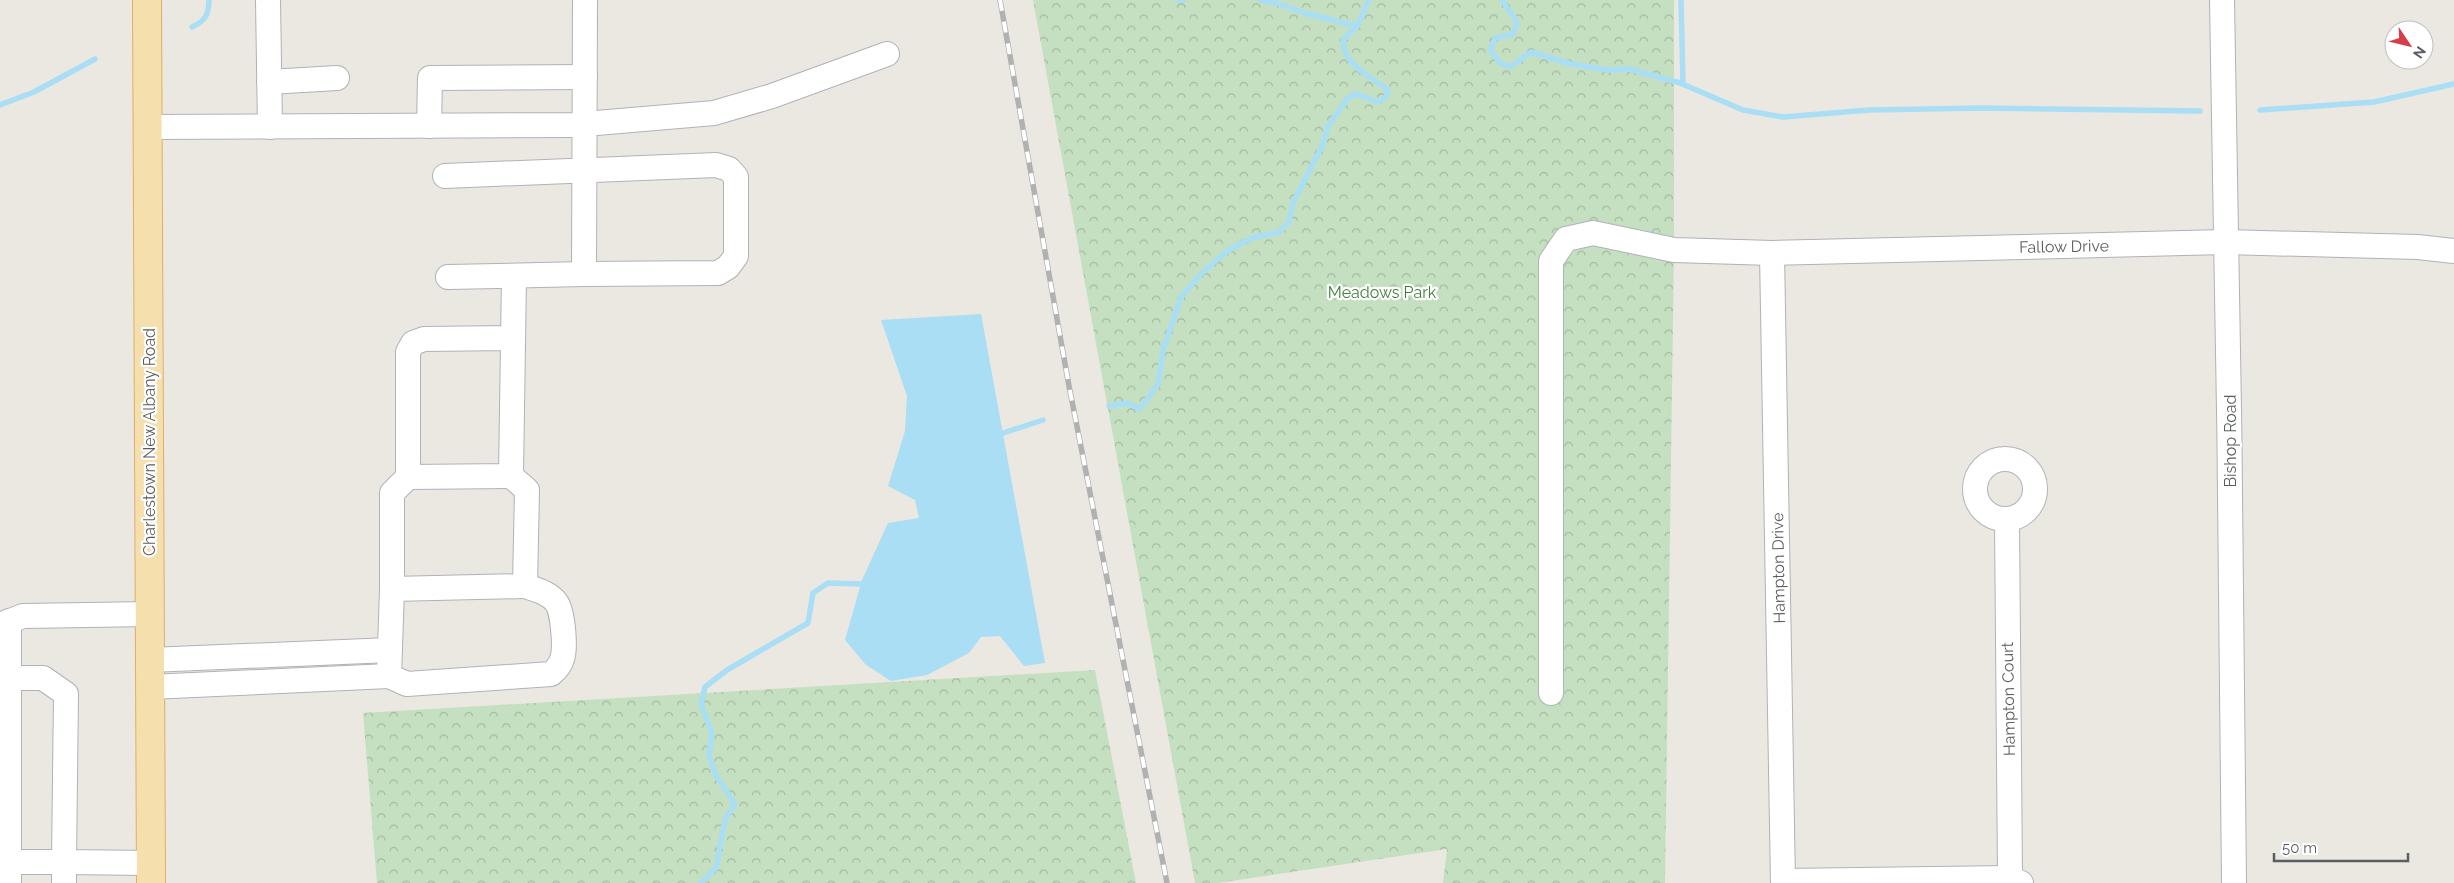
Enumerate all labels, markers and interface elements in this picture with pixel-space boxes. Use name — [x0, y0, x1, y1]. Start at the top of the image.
north arrow — [2384, 20, 2434, 70]
text: N — [2410, 43, 2429, 61]
street label: Fallow Drive — [2019, 236, 2109, 257]
park label: Meadows Park — [1328, 283, 1437, 302]
street label: Charlestown New Albany Road — [140, 328, 159, 556]
street label: Bishop Road — [2221, 394, 2240, 488]
street label: Hampton Drive — [1768, 512, 1789, 624]
street label: Hampton Court — [1998, 641, 2019, 756]
scale bar — [2274, 830, 2408, 862]
text: 50 m — [2282, 839, 2317, 857]

